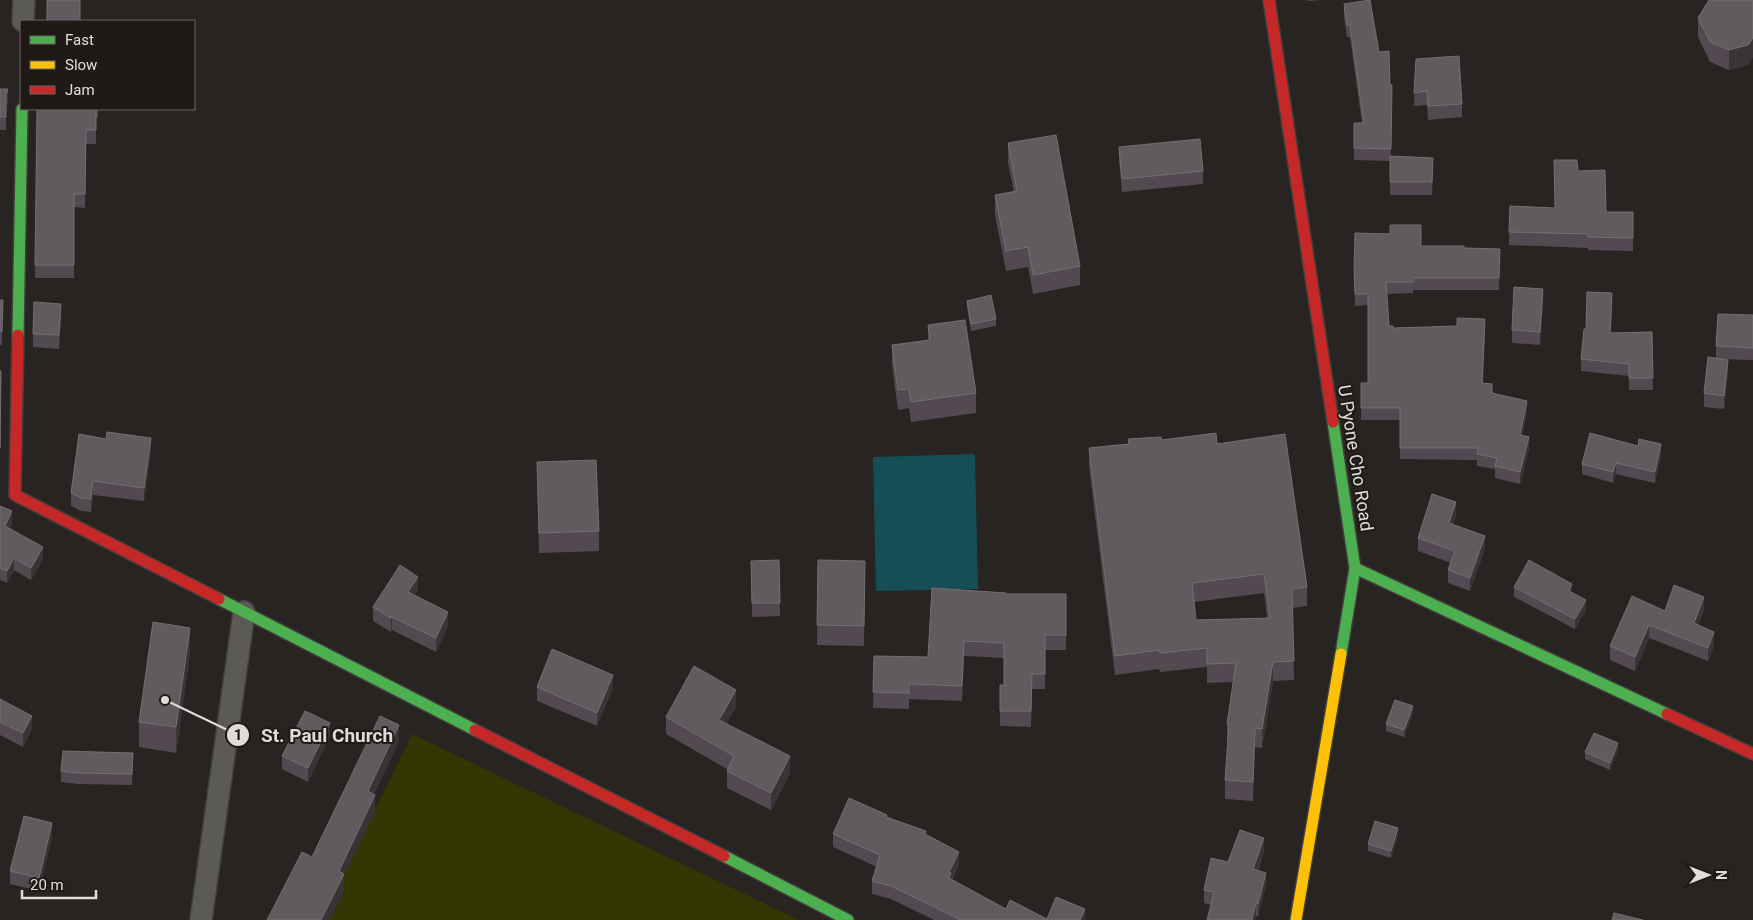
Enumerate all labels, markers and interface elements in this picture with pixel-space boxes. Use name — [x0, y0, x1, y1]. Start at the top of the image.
legend — [20, 20, 195, 110]
text: Fast — [65, 31, 94, 49]
text: Slow — [65, 56, 97, 74]
text: Jam — [65, 81, 95, 99]
street label: U Pyone Cho Road — [1334, 383, 1378, 533]
callout: St. Paul Church — [226, 718, 403, 752]
text: St. Paul Church — [261, 724, 393, 747]
text: 1 — [234, 726, 242, 744]
north arrow — [1683, 850, 1733, 900]
scale bar — [22, 868, 96, 900]
text: N — [1713, 870, 1729, 880]
text: 20 m — [30, 876, 64, 894]

